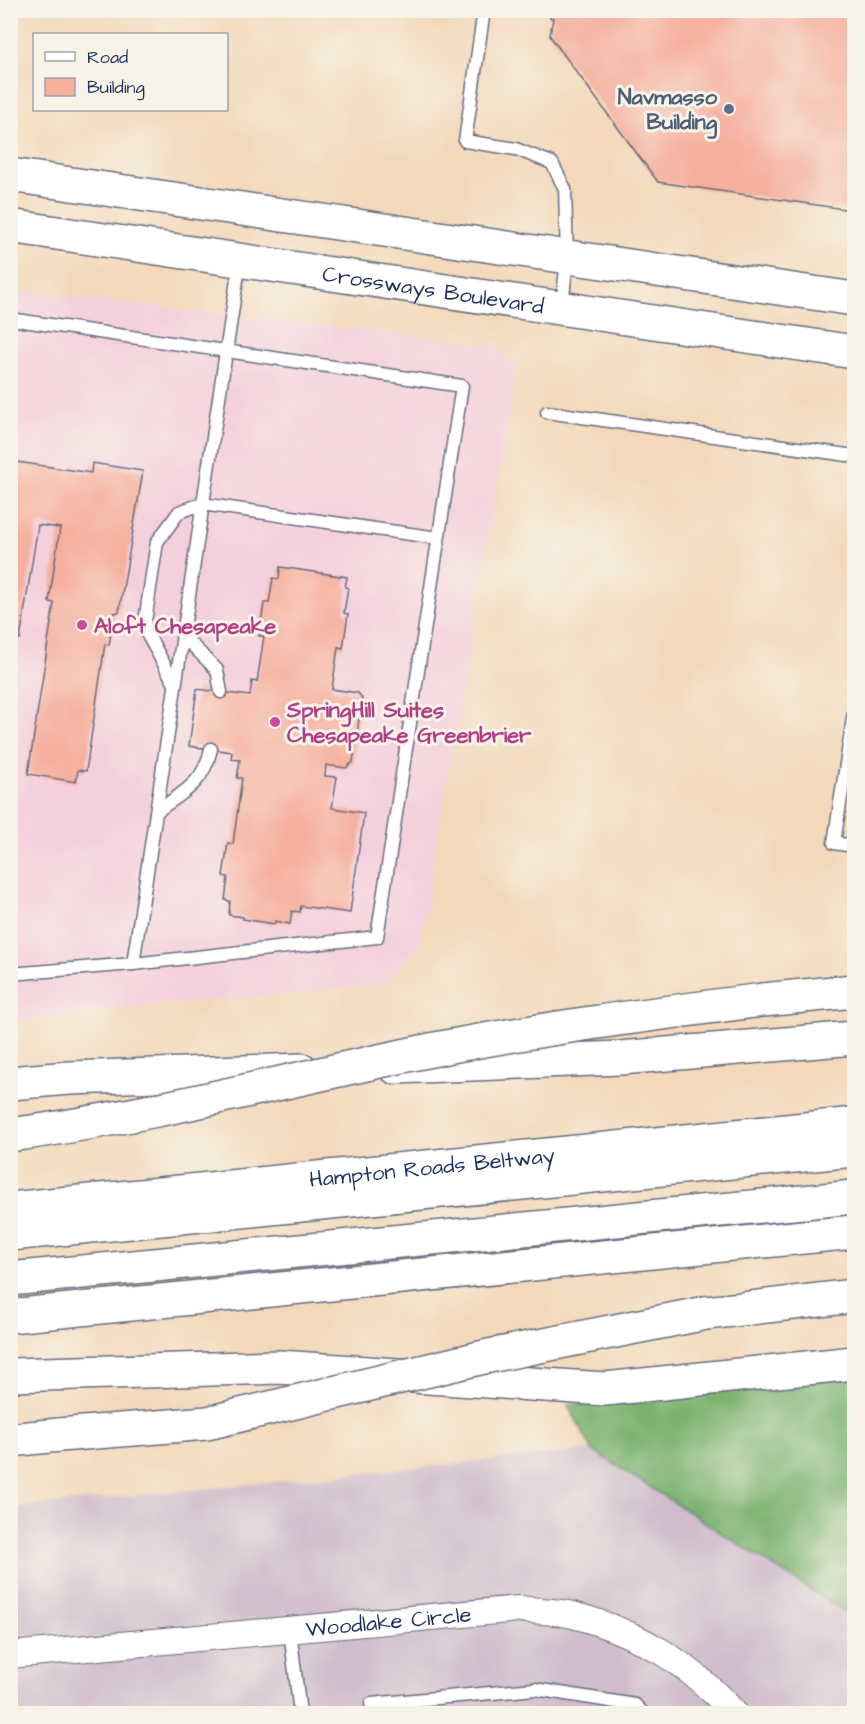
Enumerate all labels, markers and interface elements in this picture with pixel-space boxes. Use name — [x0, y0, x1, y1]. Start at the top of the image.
legend — [33, 33, 228, 111]
text: Road — [87, 45, 128, 70]
text: Building — [87, 75, 145, 101]
place label: Navmasso Building — [618, 82, 718, 139]
marker: Navmasso Building — [722, 102, 736, 116]
street label: Crossways Boulevard — [320, 259, 546, 323]
place label: Aloft Chesapeake — [94, 611, 276, 642]
marker: Aloft Chesapeake — [75, 618, 89, 632]
place label: SpringHill Suites Chesapeake Greenbrier — [286, 695, 532, 751]
marker: SpringHill Suites Chesapeake Greenbrier — [268, 715, 282, 729]
street label: Hampton Roads Beltway — [308, 1140, 556, 1196]
street label: Woodlake Circle — [305, 1599, 473, 1645]

